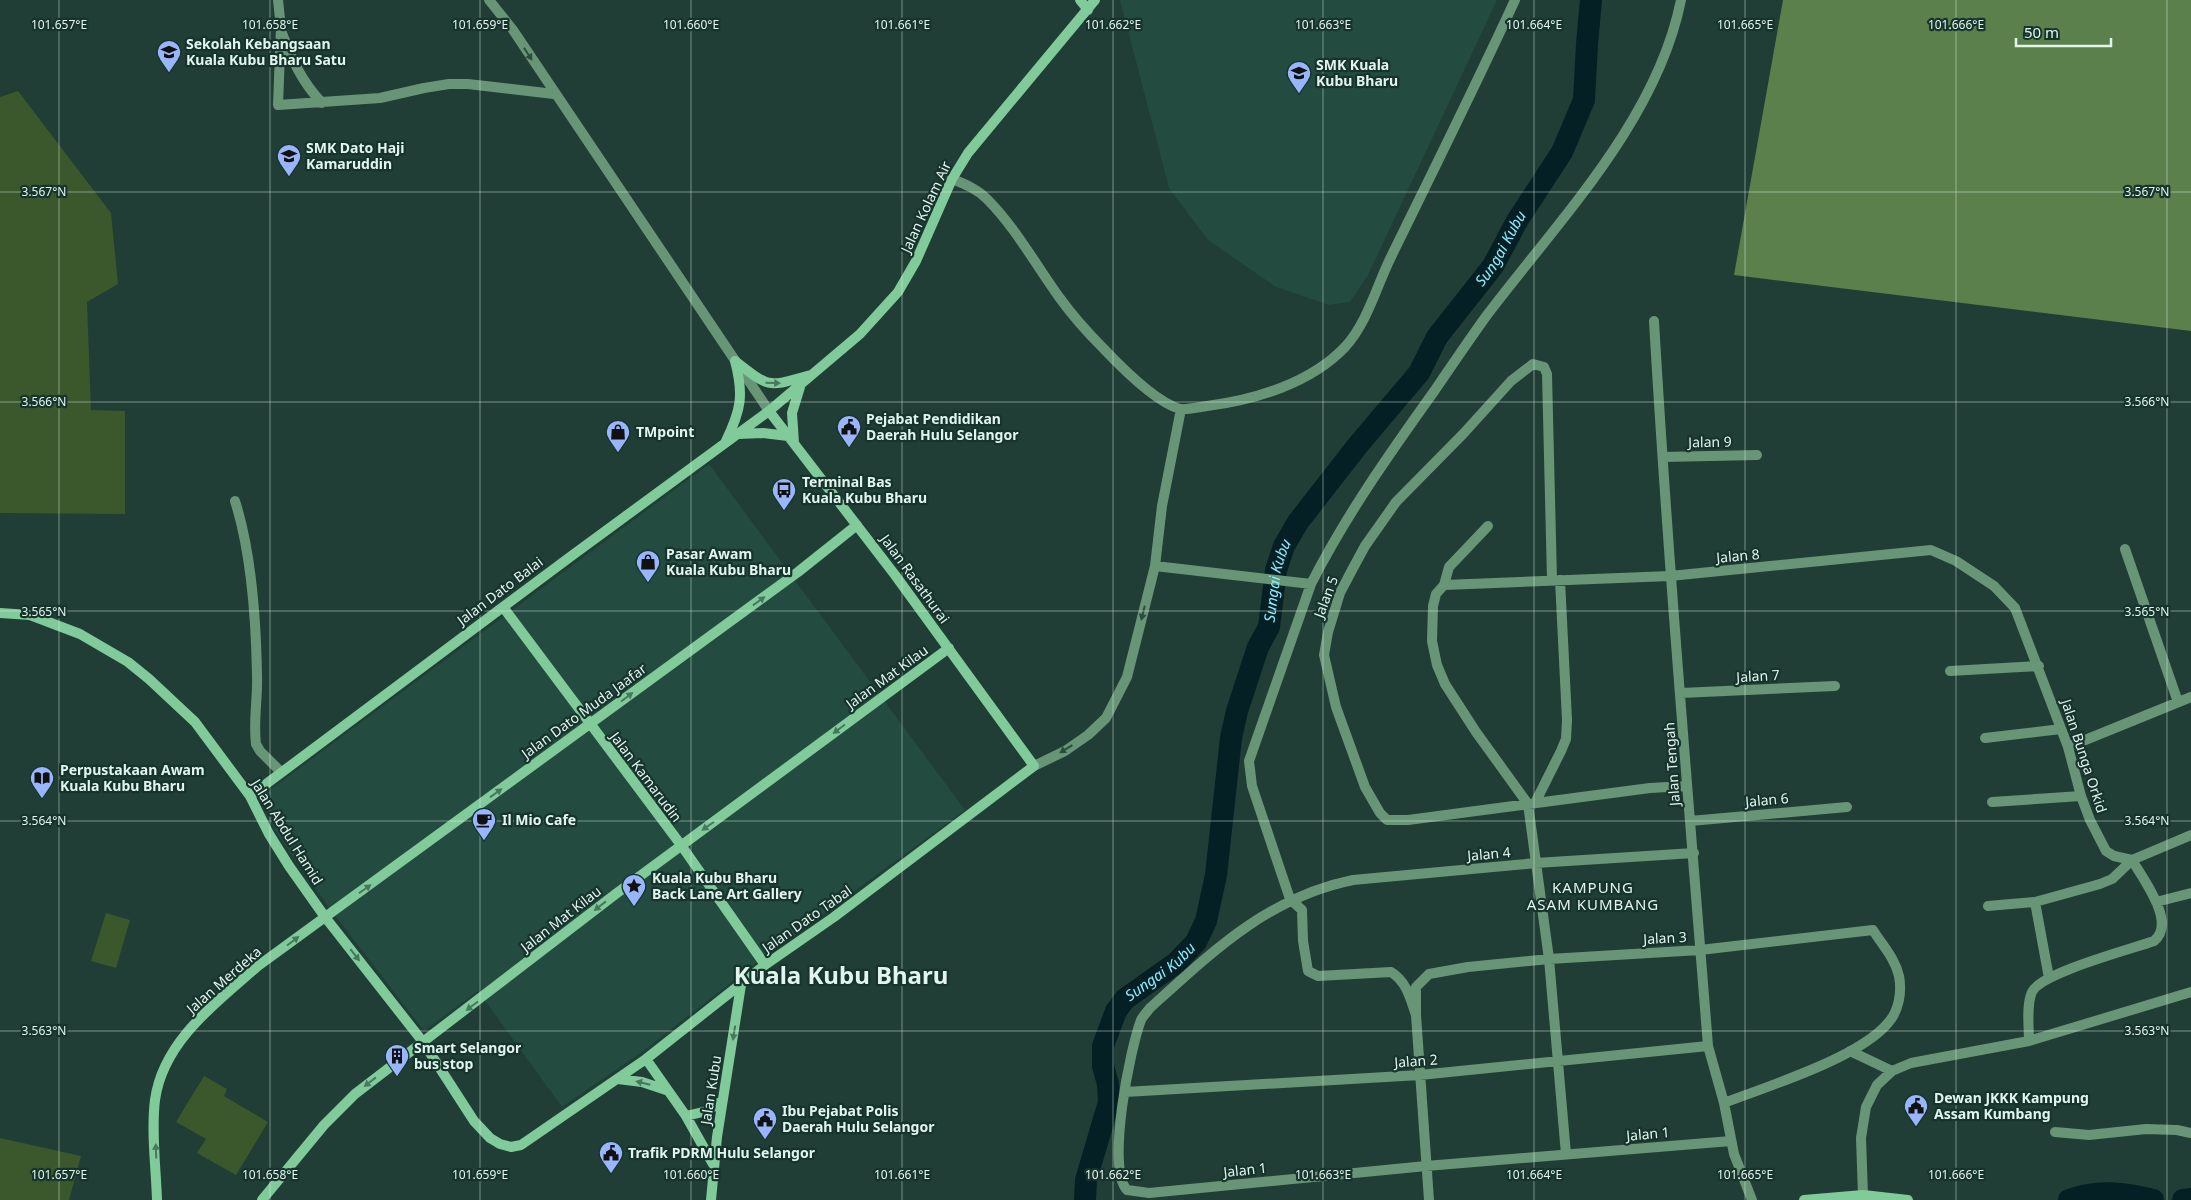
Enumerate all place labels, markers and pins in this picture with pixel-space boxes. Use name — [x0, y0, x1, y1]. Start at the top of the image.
place label: Sekolah Kebangsaan Kuala Kubu Bharu Satu — [186, 34, 346, 69]
school or university icon: Sekolah Kebangsaan Kuala Kubu Bharu Satu — [156, 39, 182, 73]
place label: SMK Kuala Kubu Bharu — [1316, 55, 1398, 90]
school or university icon: SMK Kuala Kubu Bharu — [1286, 60, 1312, 94]
place label: SMK Dato Haji Kamaruddin — [306, 138, 404, 173]
school or university icon: SMK Dato Haji Kamaruddin — [276, 143, 302, 177]
place label: Pejabat Pendidikan Daerah Hulu Selangor — [866, 409, 1019, 444]
public building icon: Pejabat Pendidikan Daerah Hulu Selangor — [836, 414, 862, 448]
shop icon: TMpoint — [605, 419, 631, 453]
place label: TMpoint — [636, 422, 694, 441]
place label: Terminal Bas Kuala Kubu Bharu — [802, 472, 927, 507]
bus stop icon: Terminal Bas Kuala Kubu Bharu — [771, 477, 797, 511]
place label: Pasar Awam Kuala Kubu Bharu — [666, 544, 791, 579]
shop icon: Pasar Awam Kuala Kubu Bharu — [635, 549, 661, 583]
place label: Perpustakaan Awam Kuala Kubu Bharu — [60, 760, 205, 795]
library icon: Perpustakaan Awam Kuala Kubu Bharu — [29, 765, 55, 799]
cafe icon: Il Mio Cafe — [471, 807, 497, 841]
place label: Il Mio Cafe — [502, 810, 576, 829]
place label: Kuala Kubu Bharu Back Lane Art Gallery — [652, 868, 802, 903]
place icon: Kuala Kubu Bharu Back Lane Art Gallery — [621, 873, 647, 907]
place label: Smart Selangor bus stop — [414, 1038, 522, 1073]
building icon: Smart Selangor bus stop — [384, 1043, 410, 1077]
place label: Dewan JKKK Kampung Assam Kumbang — [1934, 1088, 2089, 1123]
public building icon: Dewan JKKK Kampung Assam Kumbang — [1903, 1093, 1929, 1127]
place label: Ibu Pejabat Polis Daerah Hulu Selangor — [782, 1101, 935, 1136]
public building icon: Ibu Pejabat Polis Daerah Hulu Selangor — [752, 1106, 778, 1140]
public building icon: Trafik PDRM Hulu Selangor — [598, 1140, 624, 1174]
place label: Trafik PDRM Hulu Selangor — [628, 1143, 816, 1162]

